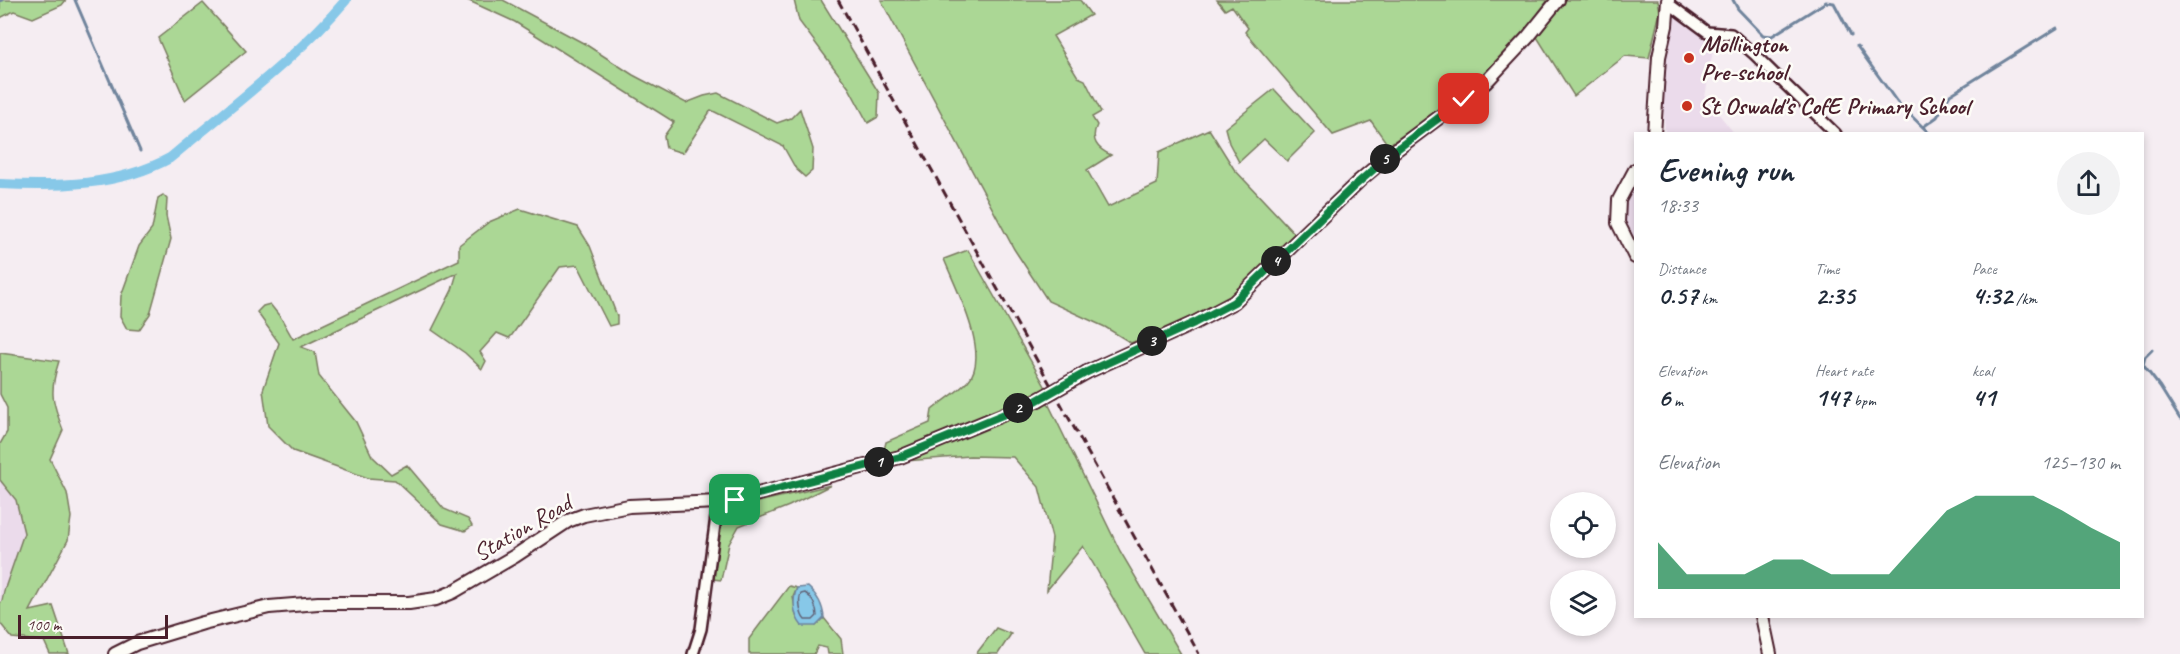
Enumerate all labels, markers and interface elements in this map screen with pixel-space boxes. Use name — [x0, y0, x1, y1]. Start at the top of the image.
place label: Mollington Pre-school — [1701, 29, 1791, 87]
marker: Mollington Pre-school — [1682, 51, 1696, 65]
pin — [1438, 73, 1489, 124]
icon: check — [1447, 82, 1480, 115]
place label: St Oswald's CofE Primary School — [1699, 91, 1974, 121]
marker: St Oswald's CofE Primary School — [1680, 99, 1694, 113]
pin: 5 — [1370, 144, 1400, 174]
text: 5 — [1382, 149, 1388, 169]
text: Evening run — [1658, 149, 1793, 191]
button: share — [2057, 152, 2120, 215]
text: 18:33 — [1658, 193, 1698, 218]
pin: 4 — [1261, 246, 1291, 276]
text: 4 — [1272, 251, 1280, 271]
text: Distance — [1658, 259, 1706, 279]
text: Time — [1815, 259, 1839, 279]
text: Pace — [1972, 259, 1997, 279]
text: 0.57 — [1658, 279, 1698, 312]
text: 2:35 — [1815, 279, 1855, 312]
text: 4:32 — [1972, 279, 2012, 312]
text: km — [1698, 289, 1717, 309]
text: /km — [2012, 289, 2037, 309]
pin: 3 — [1137, 326, 1167, 356]
text: 3 — [1148, 331, 1156, 351]
text: Elevation — [1658, 361, 1707, 381]
text: Heart rate — [1815, 361, 1873, 381]
text: kcal — [1972, 361, 1993, 381]
text: 6 — [1658, 381, 1670, 414]
text: 147 — [1815, 381, 1850, 414]
text: 41 — [1972, 381, 1995, 414]
text: m — [1670, 391, 1683, 411]
text: bpm — [1850, 391, 1876, 411]
pin: 2 — [1003, 393, 1033, 423]
text: 2 — [1014, 398, 1022, 418]
pin: 1 — [864, 447, 894, 477]
text: Elevation — [1658, 450, 1720, 475]
text: 125–130 m — [2041, 450, 2120, 475]
text: 1 — [875, 452, 883, 472]
pin — [709, 474, 760, 525]
icon: arrive — [718, 483, 751, 516]
street label: Station Road — [468, 486, 579, 568]
map controls — [1550, 492, 1616, 636]
button: locate — [1550, 492, 1616, 558]
button: layers — [1550, 570, 1616, 636]
scale bar — [18, 612, 168, 640]
text: 100 m — [27, 615, 61, 635]

